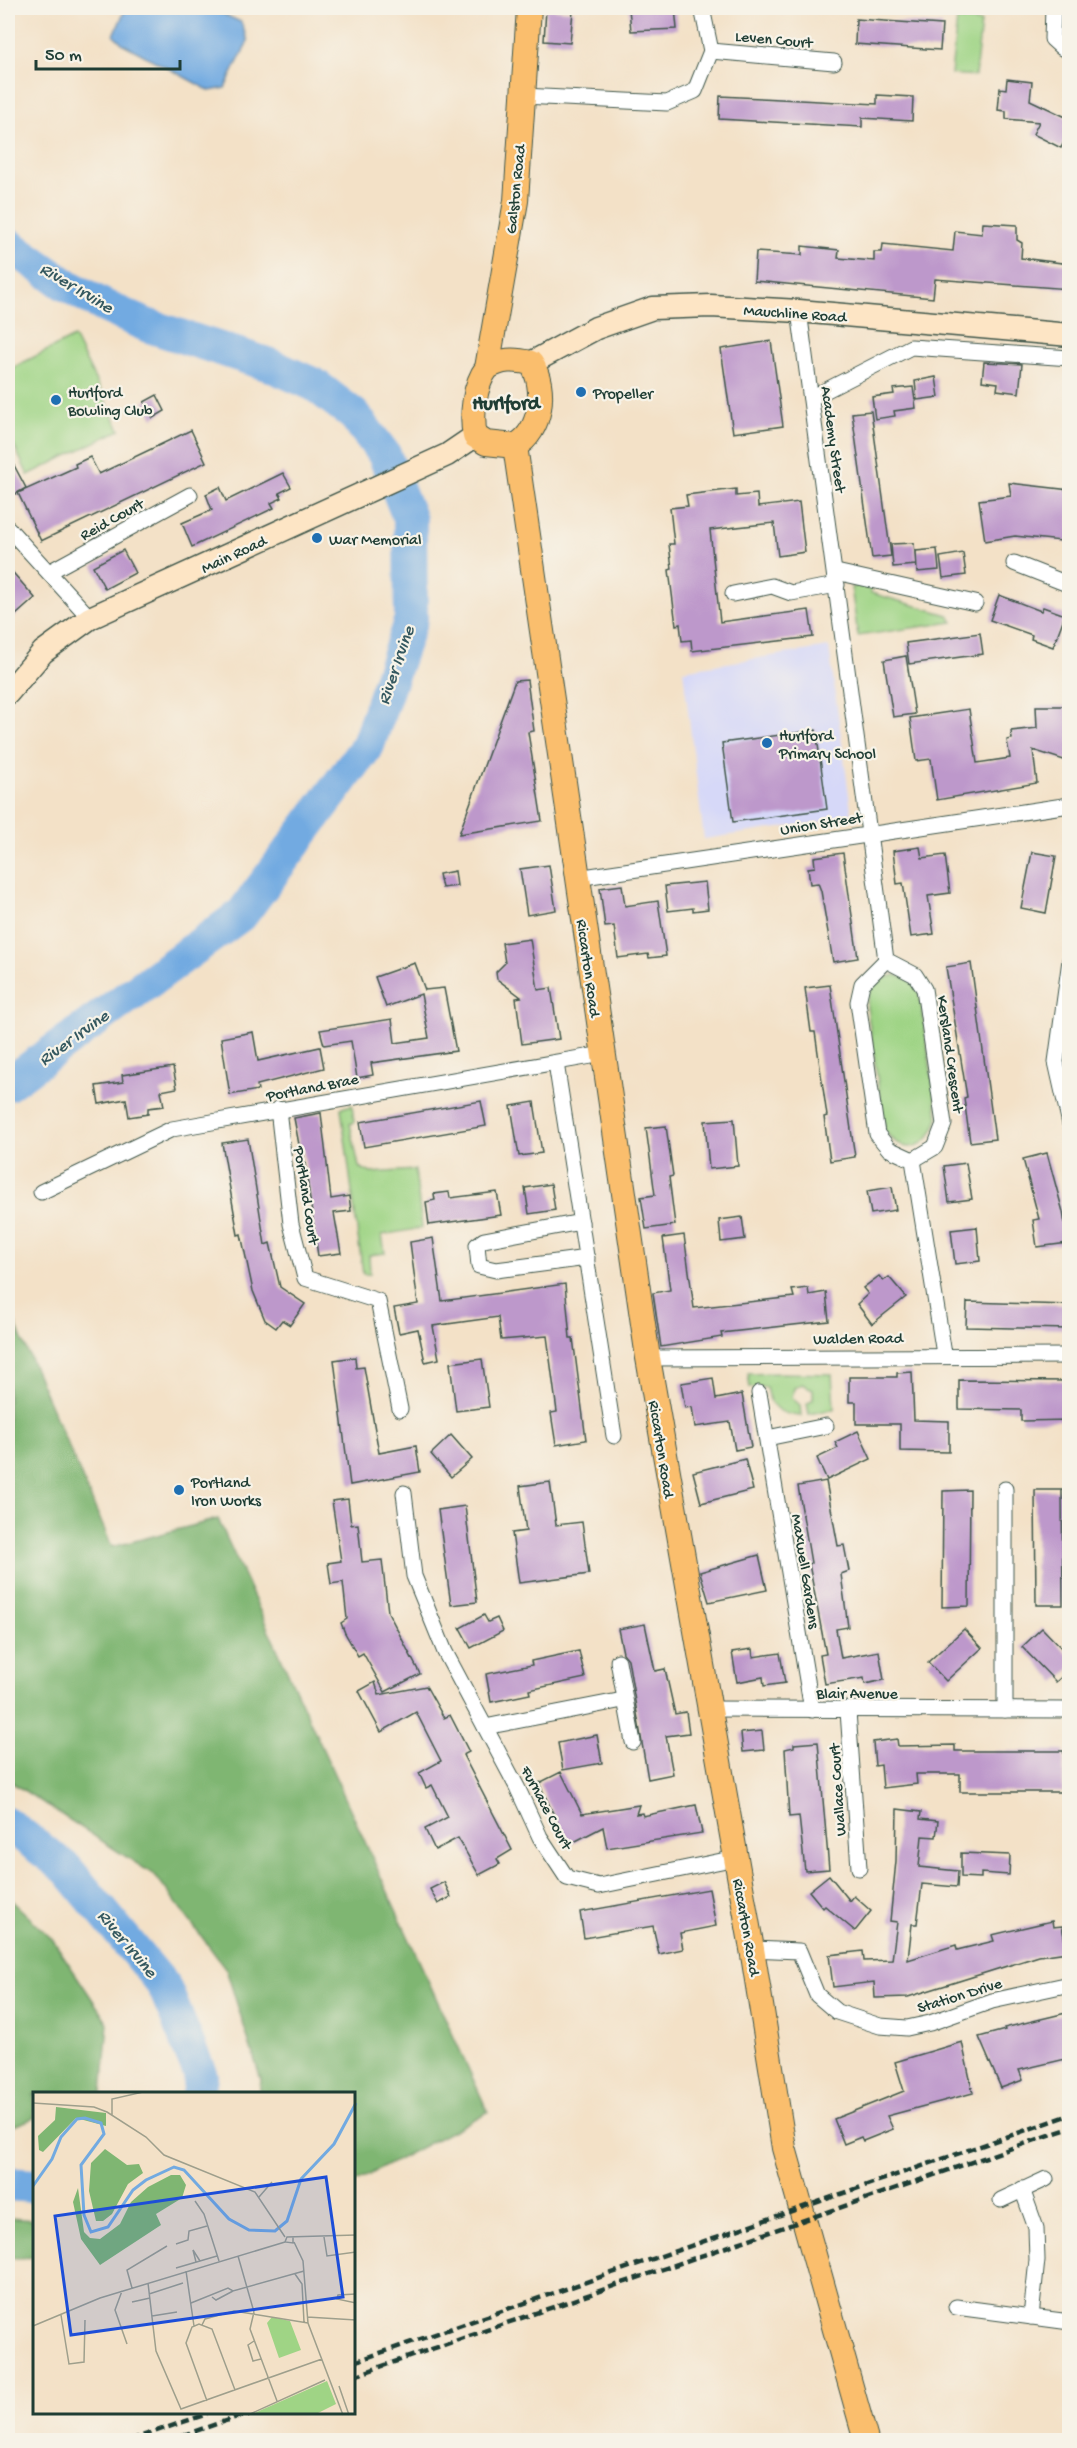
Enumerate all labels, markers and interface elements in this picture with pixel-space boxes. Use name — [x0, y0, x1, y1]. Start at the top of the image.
street label: Leven Court — [734, 29, 815, 54]
scale bar — [36, 33, 180, 71]
text: 50 m — [45, 46, 82, 67]
street label: Galston Road — [503, 142, 532, 235]
water label: River Irvine — [35, 259, 117, 320]
street label: Mauchline Road — [743, 302, 848, 329]
place label: Hurlford Bowling Club — [67, 385, 153, 422]
marker: Propeller — [574, 385, 588, 399]
street label: Academy Street — [815, 385, 849, 495]
place label: Propeller — [592, 386, 654, 405]
marker: Hurlford Bowling Club — [49, 393, 63, 407]
district label: Hurlford — [472, 394, 542, 417]
street label: Reid Court — [77, 495, 149, 546]
marker: War Memorial — [310, 531, 324, 545]
street label: Main Road — [199, 532, 272, 580]
place label: War Memorial — [329, 532, 422, 551]
water label: River Irvine — [374, 623, 421, 708]
place label: Hurlford Primary School — [778, 728, 876, 765]
marker: Hurlford Primary School — [760, 736, 774, 750]
street label: Union Street — [779, 809, 865, 841]
street label: Riccarton Road — [570, 918, 603, 1020]
street label: Kersland Crescent — [931, 995, 966, 1116]
water label: River Irvine — [35, 1006, 114, 1071]
street label: Portland Brae — [264, 1071, 361, 1108]
street label: Portland Court — [287, 1144, 322, 1247]
street label: Walden Road — [813, 1330, 905, 1351]
street label: Riccarton Road — [642, 1399, 677, 1501]
place label: Portland Iron Works — [190, 1475, 262, 1512]
marker: Portland Iron Works — [172, 1483, 186, 1497]
street label: Maxwell Gardens — [785, 1513, 822, 1631]
street label: Blair Avenue — [815, 1686, 899, 1705]
street label: Wallace Court — [827, 1741, 852, 1837]
street label: Furnace Court — [514, 1763, 576, 1855]
street label: Riccarton Road — [727, 1877, 763, 1979]
water label: River Irvine — [92, 1907, 161, 1983]
street label: Station Drive — [915, 1975, 1005, 2019]
inset map — [33, 2092, 356, 2415]

